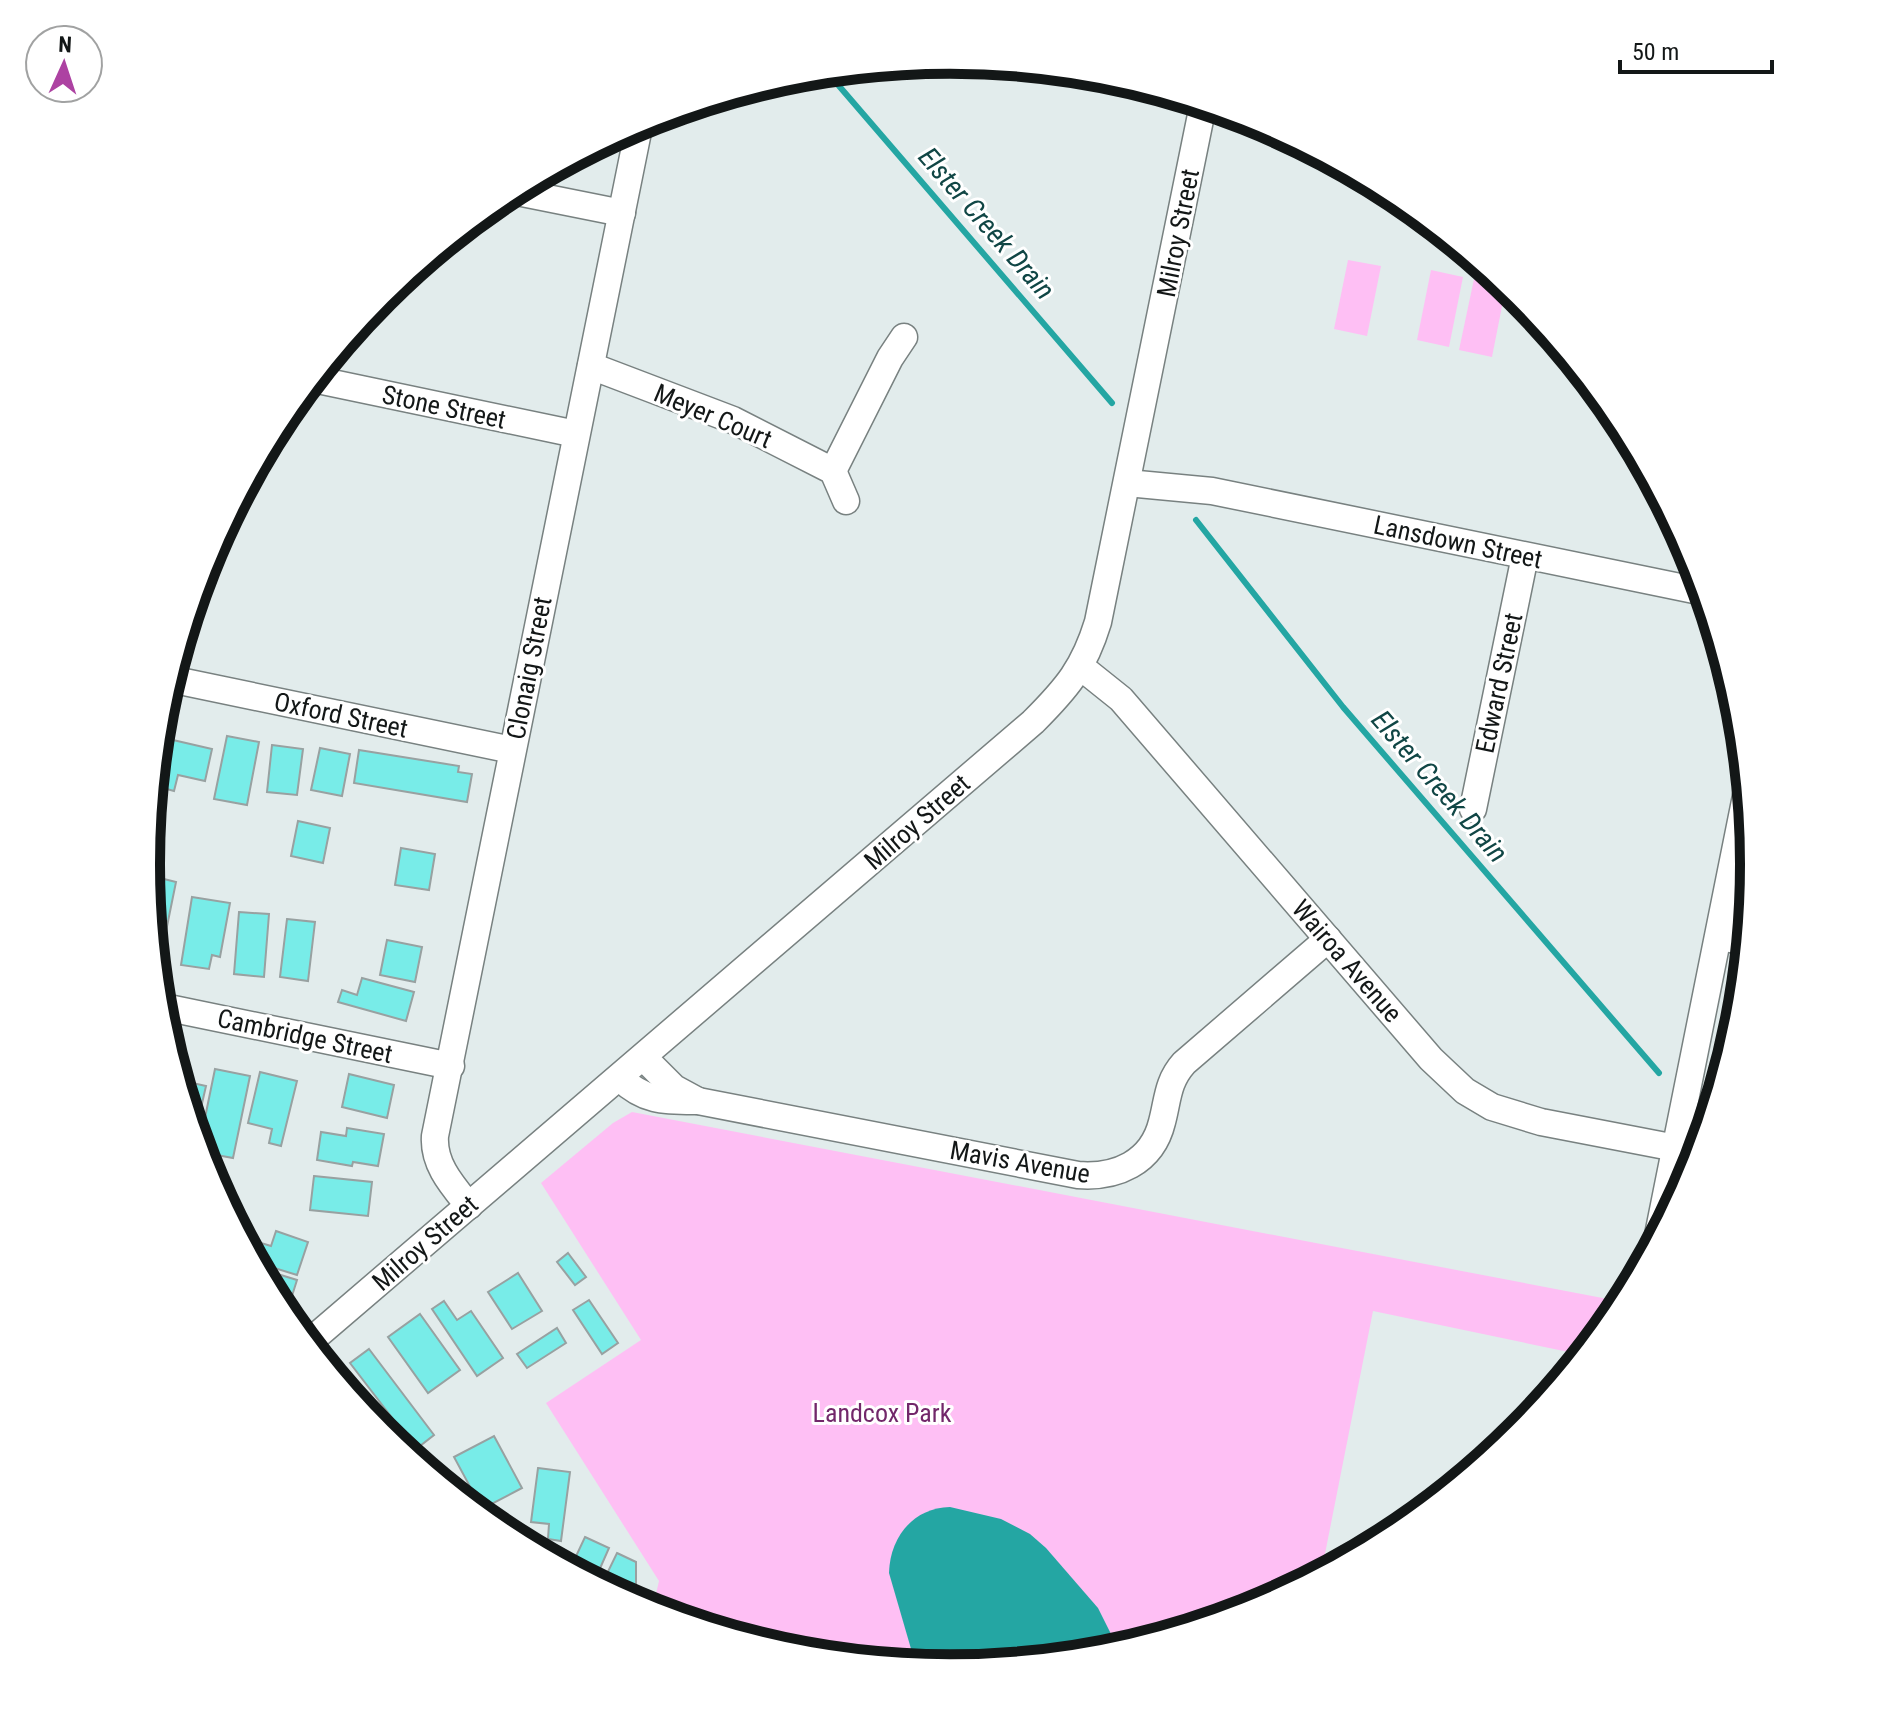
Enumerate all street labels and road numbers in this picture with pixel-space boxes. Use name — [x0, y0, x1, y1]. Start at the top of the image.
street label: Milroy Street — [1151, 166, 1205, 300]
street label: Meyer Court — [650, 378, 776, 454]
street label: Stone Street — [379, 379, 509, 435]
street label: Lansdown Street — [1371, 509, 1545, 575]
street label: Clonaig Street — [500, 594, 558, 742]
street label: Edward Street — [1470, 610, 1528, 756]
street label: Oxford Street — [271, 686, 411, 744]
street label: Milroy Street — [858, 768, 976, 876]
street label: Wairoa Avenue — [1286, 894, 1408, 1028]
street label: Cambridge Street — [215, 1003, 395, 1069]
street label: Mavis Avenue — [948, 1135, 1092, 1189]
street label: Milroy Street — [366, 1189, 484, 1297]

